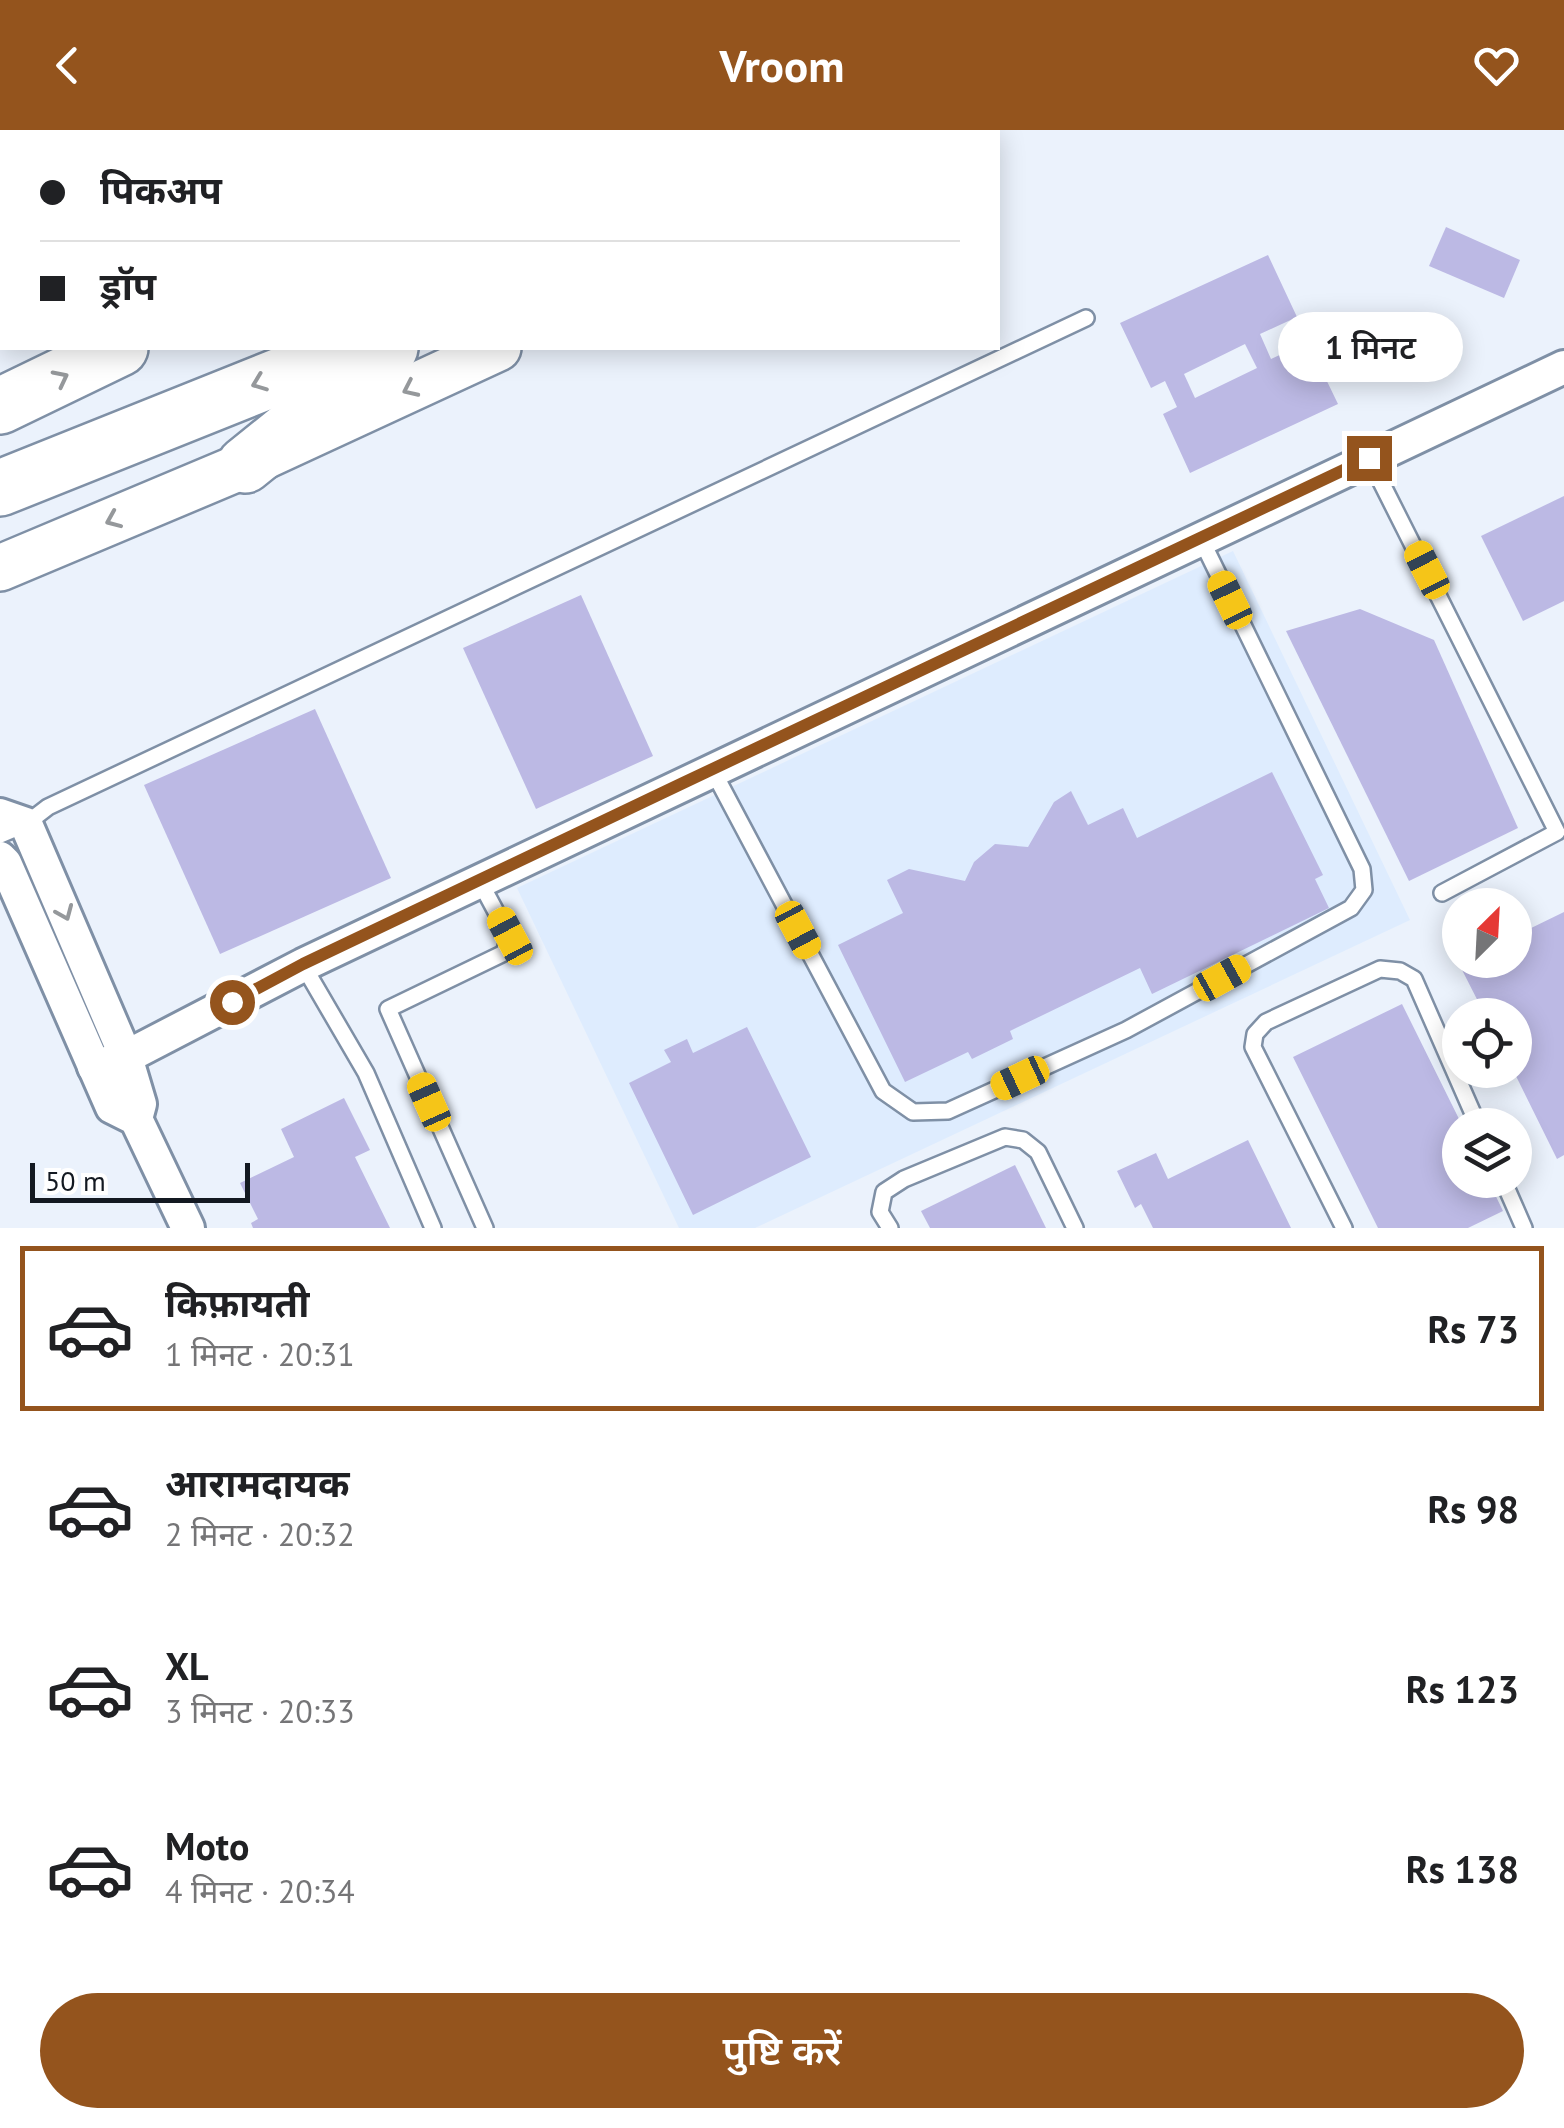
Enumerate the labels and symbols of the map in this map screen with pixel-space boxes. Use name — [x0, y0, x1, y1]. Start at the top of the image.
callout: 1 मिनट — [1276, 313, 1462, 383]
one-way arrow — [50, 370, 68, 390]
one-way arrow — [251, 371, 269, 391]
one-way arrow — [402, 376, 420, 396]
route end — [1347, 436, 1392, 481]
one-way arrow — [105, 509, 123, 529]
car — [1400, 536, 1454, 604]
car — [1203, 566, 1257, 634]
north arrow — [1442, 888, 1532, 978]
car — [771, 896, 825, 964]
car — [483, 902, 537, 970]
one-way arrow — [53, 903, 73, 921]
car — [1188, 950, 1256, 1006]
route start — [210, 980, 255, 1025]
car — [986, 1052, 1054, 1104]
car — [403, 1068, 455, 1136]
scale bar — [30, 1158, 250, 1202]

